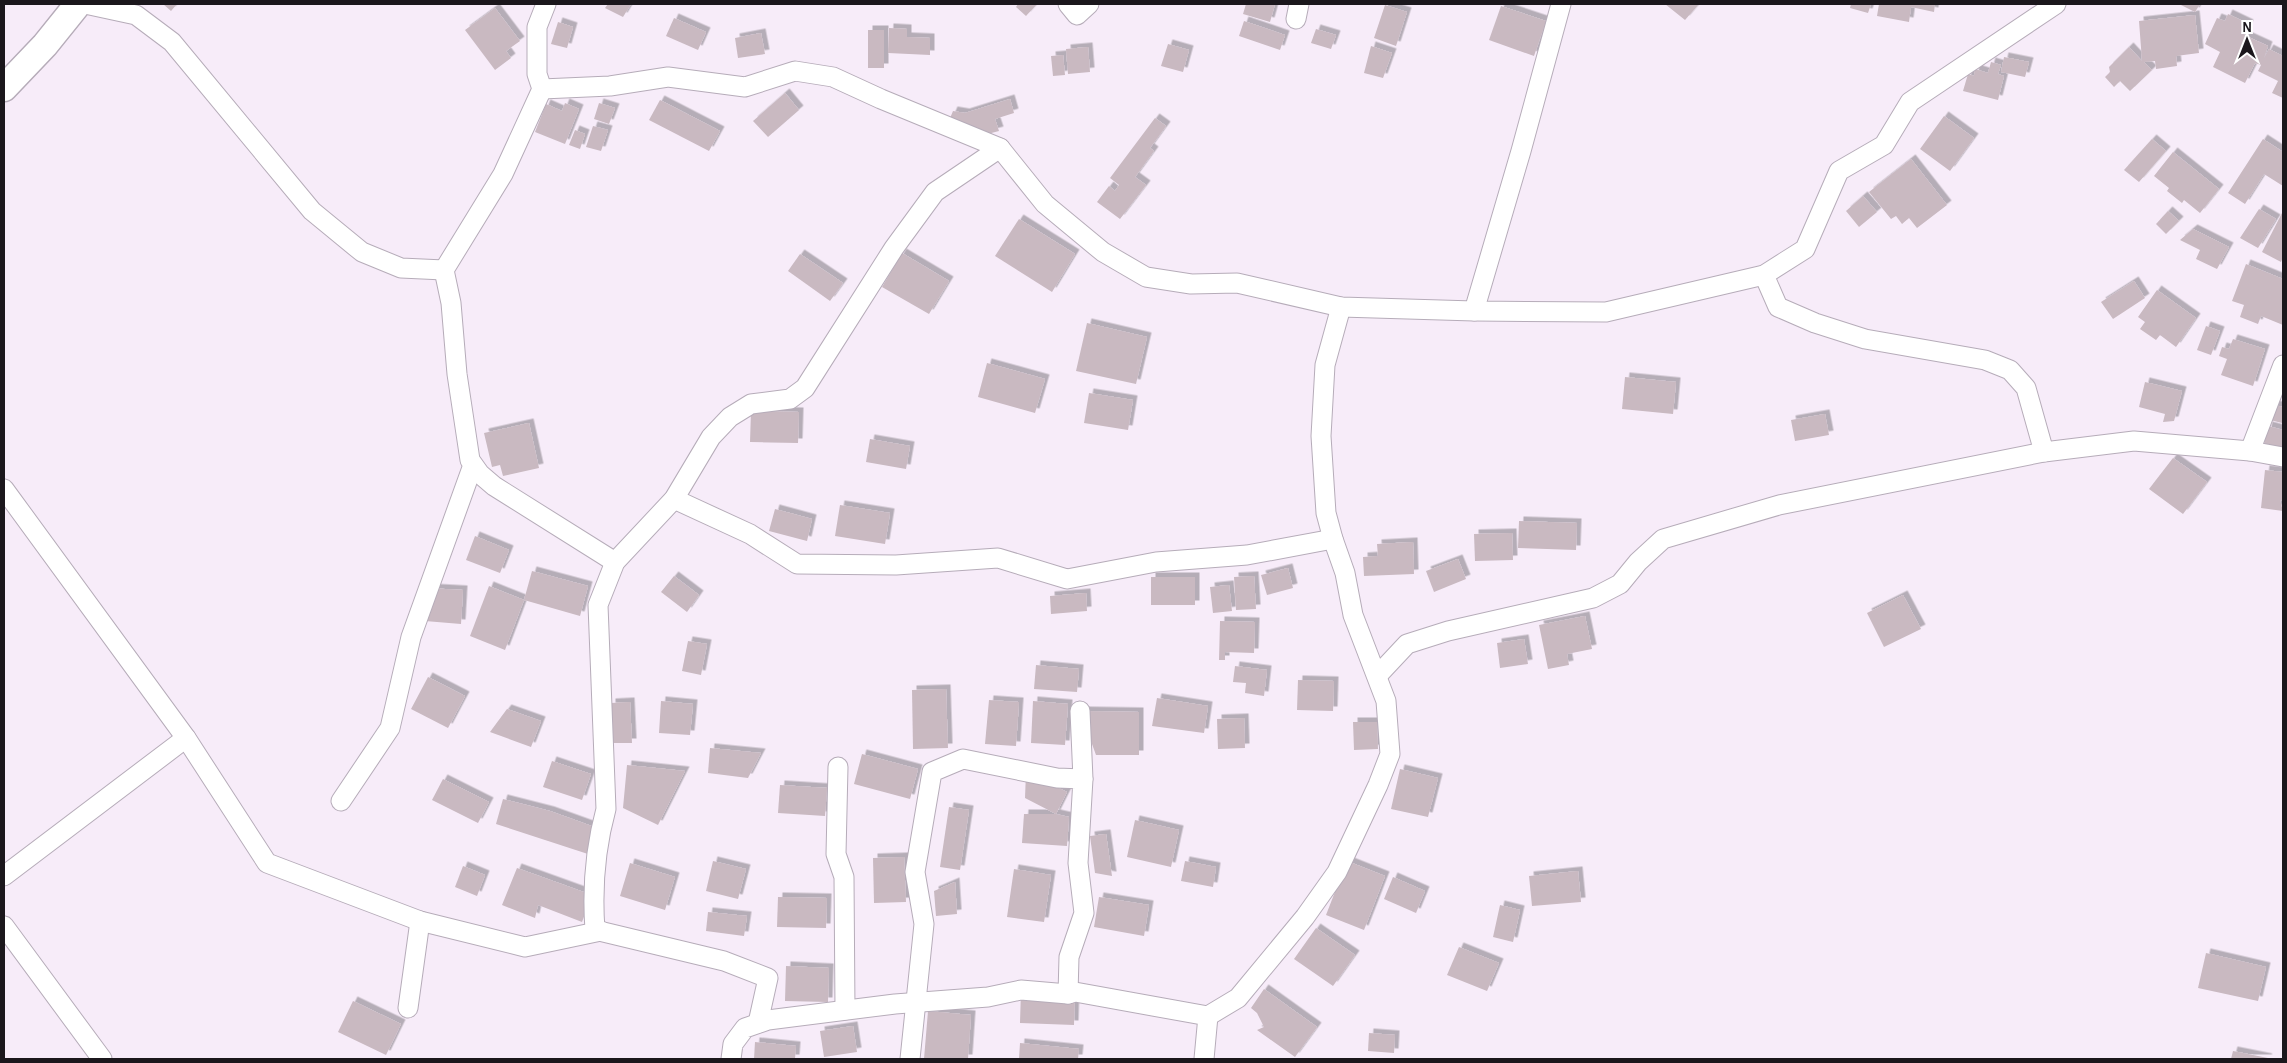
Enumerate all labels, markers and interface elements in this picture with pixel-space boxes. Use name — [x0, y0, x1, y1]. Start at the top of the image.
north arrow — [2222, 15, 2272, 65]
text: N — [2242, 21, 2252, 35]

